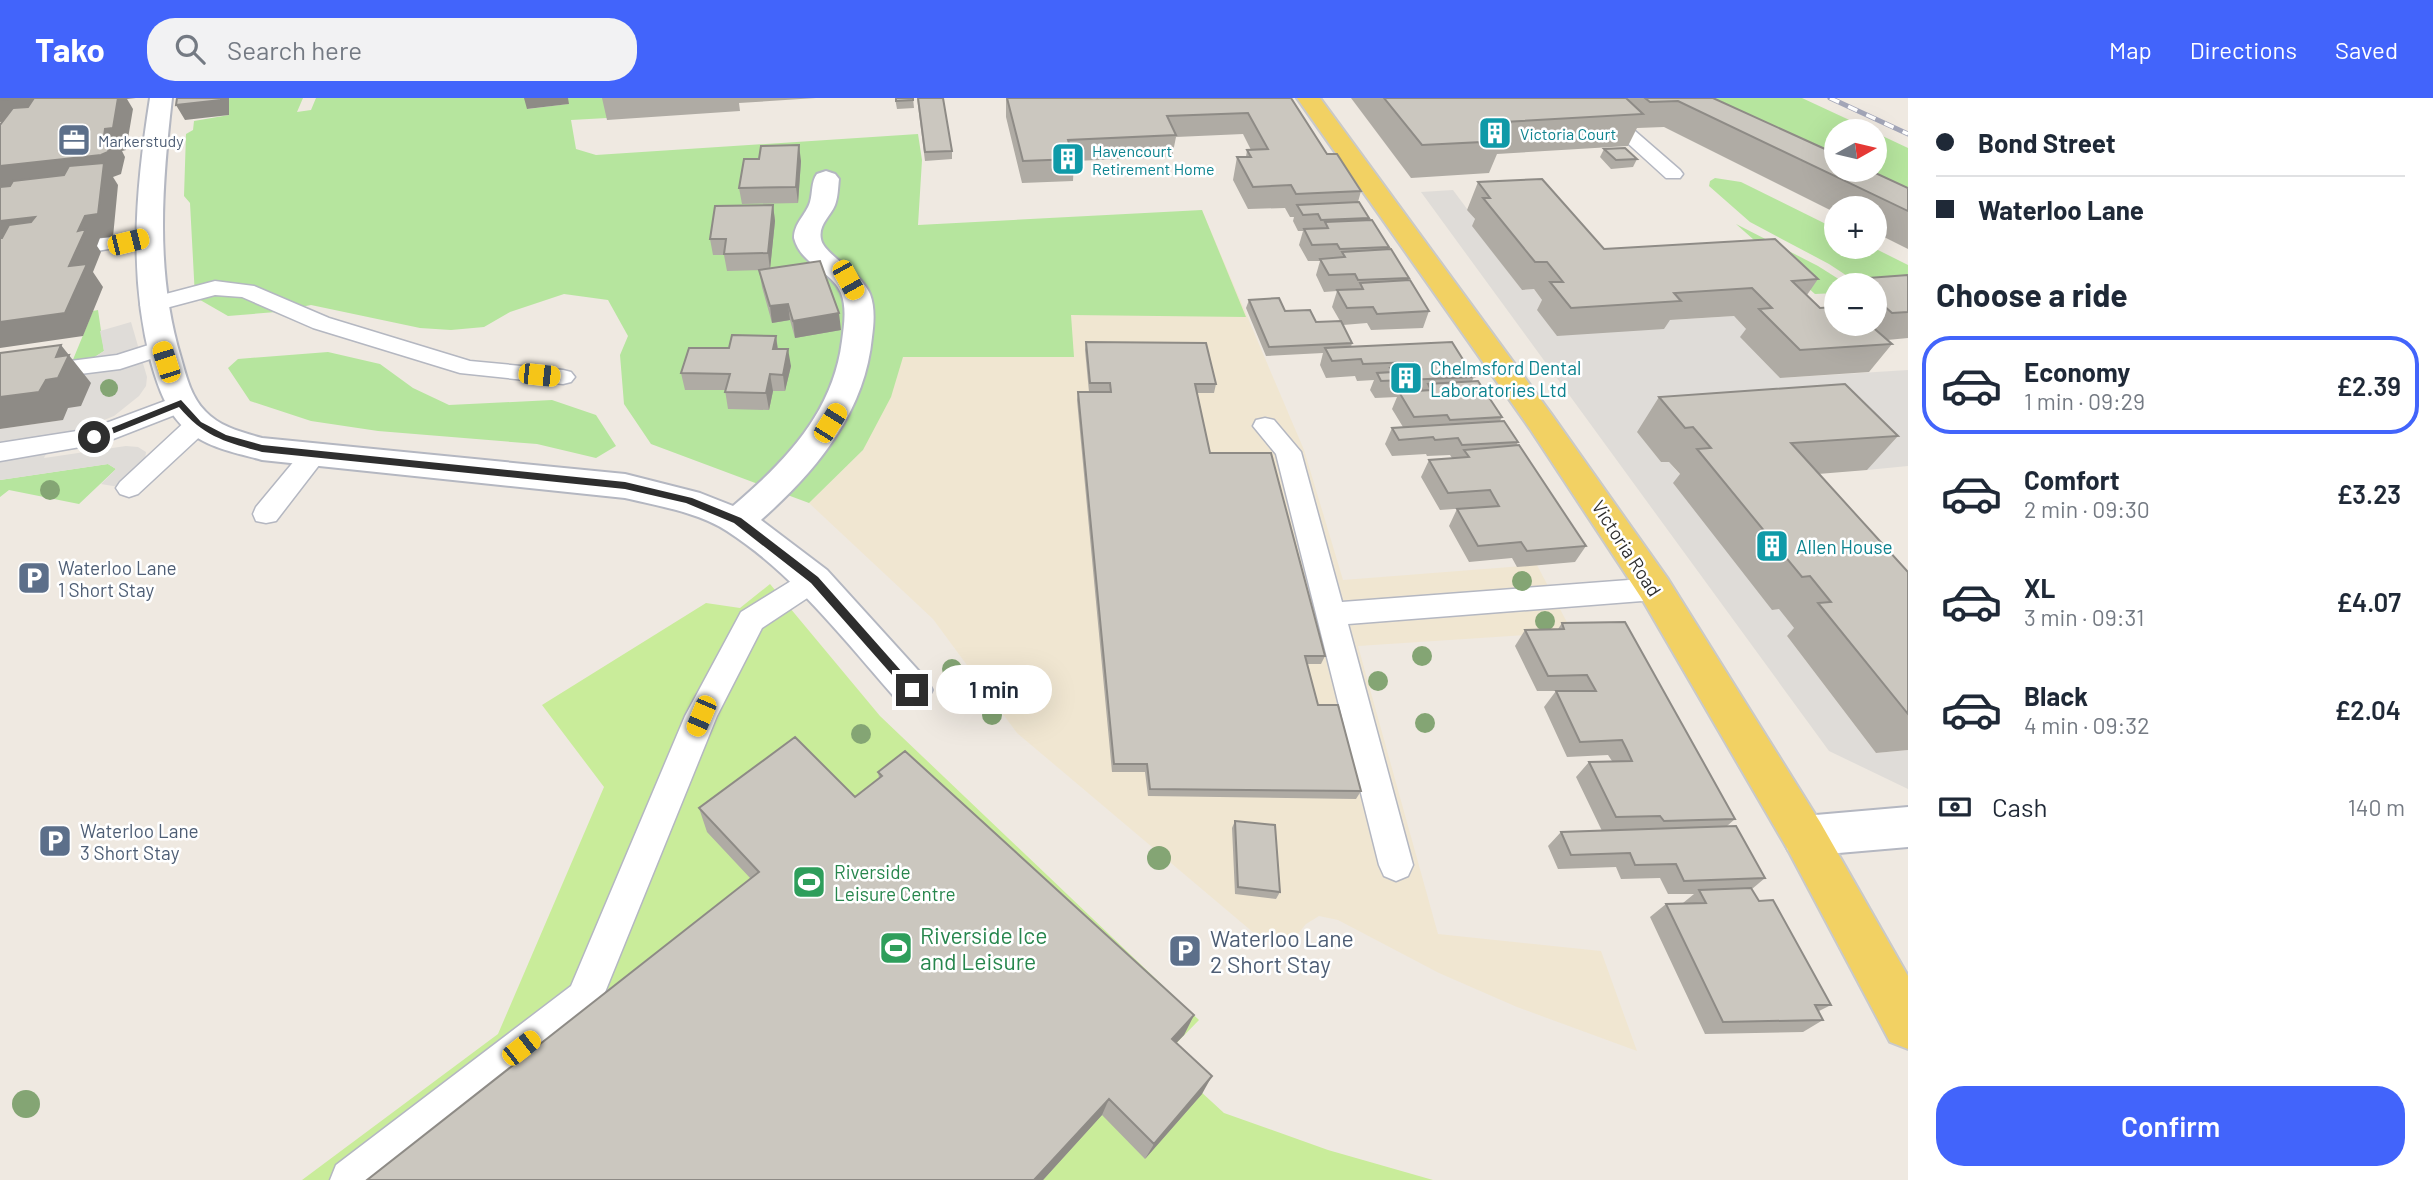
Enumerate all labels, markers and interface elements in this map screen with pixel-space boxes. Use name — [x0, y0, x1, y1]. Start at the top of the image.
search box — [147, 18, 637, 81]
text: Tako — [35, 29, 105, 69]
icon: search — [171, 30, 209, 68]
text: Search here — [227, 34, 362, 65]
text: Map — [2109, 35, 2152, 64]
text: Directions — [2190, 35, 2297, 64]
text: Saved — [2335, 35, 2398, 64]
building icon: Victoria Court — [1476, 114, 1514, 152]
north arrow — [1824, 119, 1886, 182]
map controls — [1824, 119, 1887, 336]
office icon: Markerstudy — [55, 121, 93, 159]
place label: Victoria Court — [1520, 124, 1616, 143]
text: Bond Street — [1978, 127, 2116, 158]
place label: Markerstudy — [98, 131, 184, 150]
building icon: Havencourt Retirement Home — [1049, 140, 1087, 178]
place label: Havencourt Retirement Home — [1092, 141, 1214, 178]
text: Waterloo Lane — [1978, 194, 2144, 225]
button: + — [1824, 196, 1887, 259]
car — [106, 227, 151, 257]
car — [829, 257, 868, 303]
button: − — [1824, 273, 1887, 336]
text: Choose a ride — [1936, 275, 2128, 313]
car — [150, 339, 183, 385]
icon: car — [1940, 354, 2003, 417]
place label: Chelmsford Dental Laboratories Ltd — [1430, 356, 1581, 401]
text: Economy — [2024, 356, 2130, 387]
building icon: Chelmsford Dental Laboratories Ltd — [1387, 359, 1425, 397]
car — [518, 362, 561, 388]
text: £2.39 — [2336, 370, 2401, 401]
text: 1 min · 09:29 — [2024, 387, 2145, 415]
car — [810, 400, 851, 446]
route start — [78, 421, 110, 453]
icon: car — [1940, 462, 2003, 525]
text: Comfort — [2024, 464, 2120, 495]
text: £3.23 — [2336, 478, 2401, 509]
text: 2 min · 09:30 — [2024, 495, 2150, 523]
street label: Victoria Road — [1587, 496, 1667, 600]
building icon: Allen House — [1753, 527, 1791, 565]
place label: Allen House — [1796, 535, 1893, 558]
place label: Waterloo Lane 1 Short Stay — [58, 556, 177, 601]
parking icon: Waterloo Lane 1 Short Stay — [15, 559, 53, 597]
icon: car — [1940, 570, 2003, 633]
text: XL — [2024, 572, 2055, 603]
text: £4.07 — [2336, 586, 2401, 617]
text: 3 min · 09:31 — [2024, 603, 2144, 631]
callout: 1 min — [936, 666, 1052, 714]
route end — [896, 674, 928, 706]
text: 1 min — [969, 675, 1019, 703]
icon: car — [1940, 678, 2003, 741]
text: Black — [2024, 680, 2088, 711]
car — [684, 693, 719, 739]
text: £2.04 — [2334, 694, 2401, 725]
text: 4 min · 09:32 — [2024, 711, 2150, 739]
icon: cash — [1936, 788, 1974, 826]
text: Cash — [1992, 791, 2047, 822]
text: 140 m — [2348, 793, 2405, 821]
place label: Waterloo Lane 3 Short Stay — [80, 819, 199, 864]
parking icon: Waterloo Lane 3 Short Stay — [36, 822, 74, 860]
place label: Riverside Leisure Centre — [834, 860, 956, 905]
sports icon: Riverside Leisure Centre — [790, 863, 828, 901]
place label: Riverside Ice and Leisure — [920, 921, 1048, 975]
place label: Waterloo Lane 2 Short Stay — [1210, 924, 1354, 978]
sports icon: Riverside Ice and Leisure — [877, 929, 915, 967]
parking icon: Waterloo Lane 2 Short Stay — [1166, 932, 1204, 970]
car — [498, 1027, 545, 1069]
button: Confirm — [1936, 1086, 2405, 1166]

